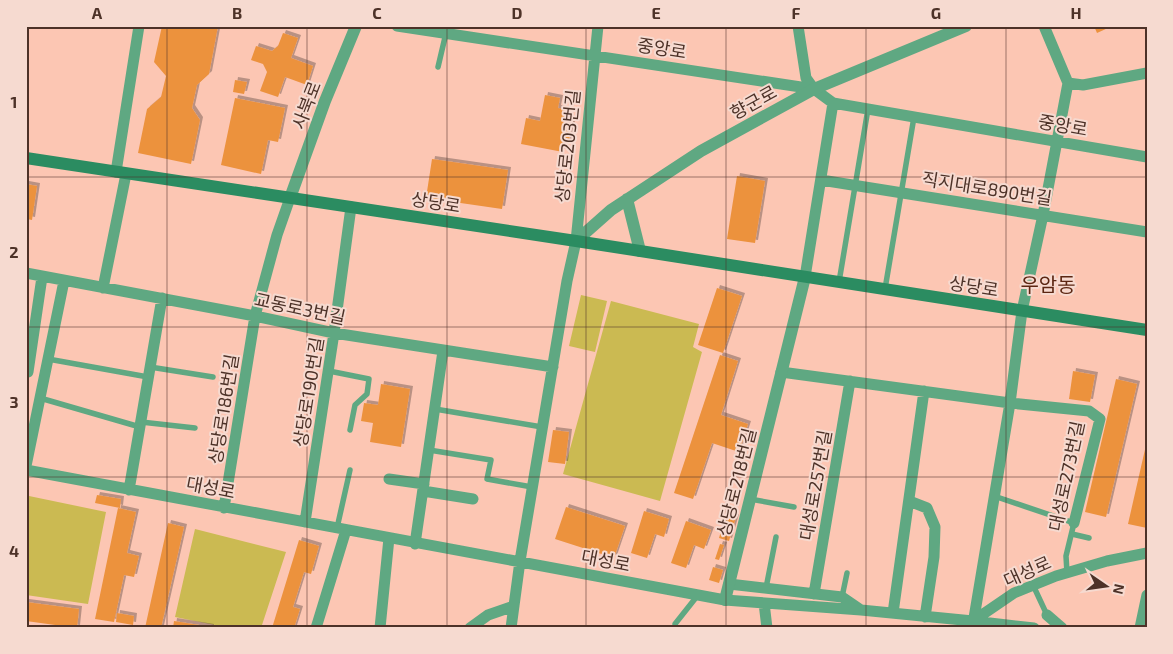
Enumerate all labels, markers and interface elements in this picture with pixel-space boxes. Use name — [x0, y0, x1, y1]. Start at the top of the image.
text: A — [92, 3, 103, 22]
text: B — [232, 3, 242, 22]
text: C — [372, 3, 382, 22]
text: D — [512, 3, 523, 22]
text: E — [651, 3, 661, 22]
text: F — [792, 3, 801, 22]
text: G — [931, 3, 941, 22]
text: H — [1070, 3, 1082, 22]
street label: 중앙로 — [636, 33, 688, 63]
street label: 사북로 — [287, 78, 325, 132]
street label: 향군로 — [726, 80, 780, 124]
street label: 상당로203번길 — [550, 88, 584, 204]
text: 1 — [11, 92, 17, 111]
street label: 중앙로 — [1037, 110, 1089, 140]
street label: 직지대로890번길 — [920, 167, 1054, 209]
street label: 상당로 — [410, 187, 462, 217]
text: 2 — [9, 242, 19, 261]
street label: 상당로 — [948, 271, 1000, 301]
district label: 우암동 — [1020, 272, 1076, 296]
street label: 교동로3번길 — [252, 288, 348, 328]
street label: 상당로190번길 — [288, 335, 328, 449]
street label: 상당로186번길 — [203, 352, 243, 466]
text: 3 — [9, 392, 19, 411]
street label: 대성로273번길 — [1044, 419, 1088, 533]
street label: 상당로218번길 — [712, 425, 760, 539]
street label: 대성로257번길 — [794, 428, 836, 542]
street label: 대성로 — [185, 471, 237, 503]
text: 4 — [9, 541, 19, 560]
street label: 대성로 — [580, 544, 632, 576]
street label: 대성로 — [1000, 551, 1054, 591]
north arrow — [1080, 562, 1130, 612]
text: N — [1110, 582, 1129, 596]

